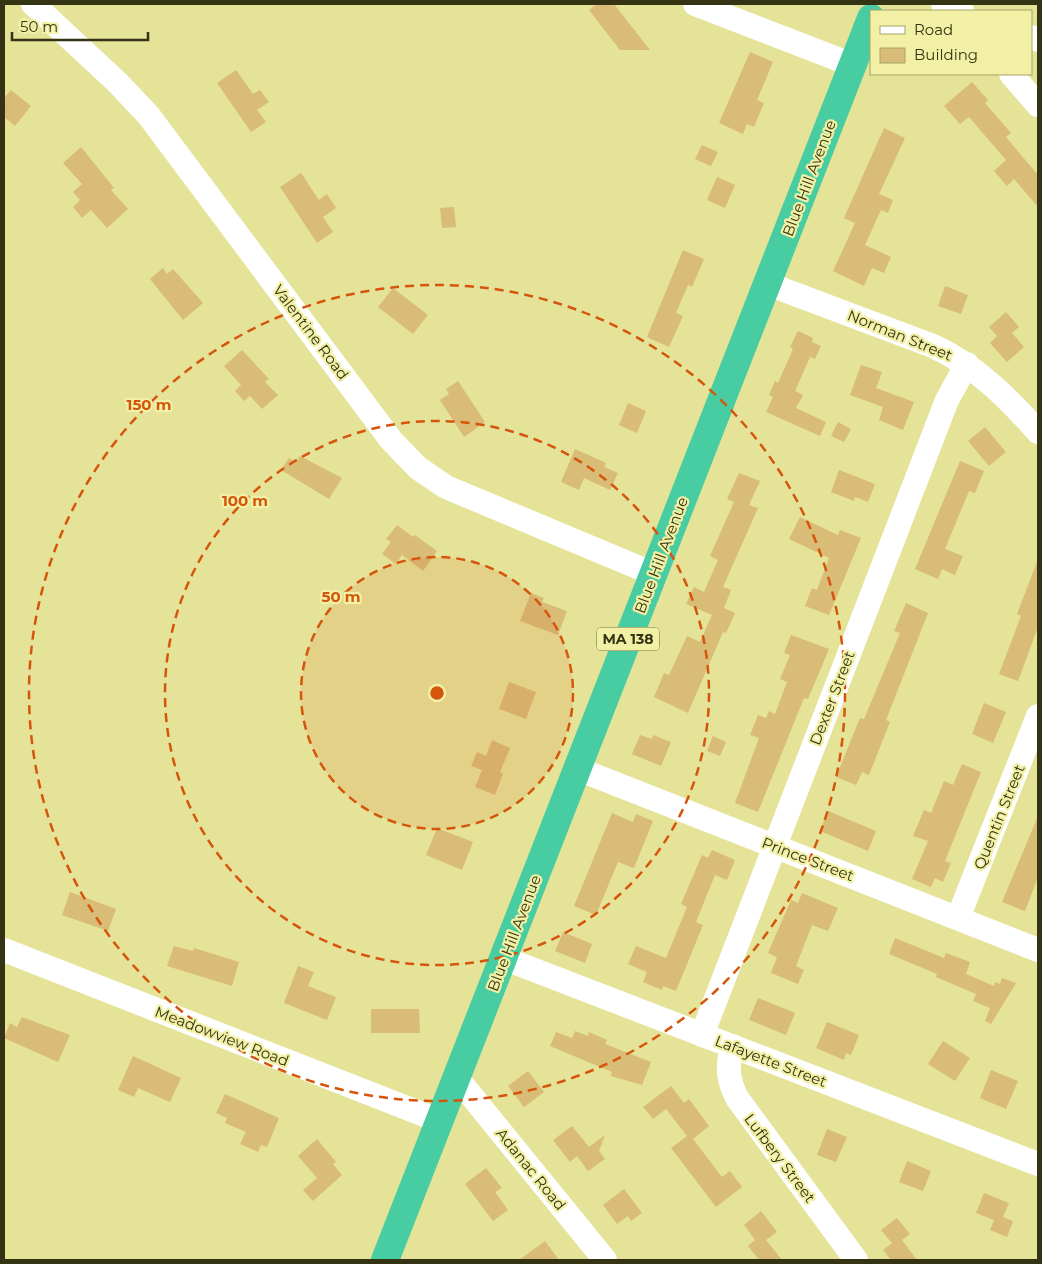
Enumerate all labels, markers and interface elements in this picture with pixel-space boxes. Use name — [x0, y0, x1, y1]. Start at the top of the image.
scale bar — [12, 10, 149, 42]
legend — [870, 10, 1032, 75]
text: 50 m — [20, 17, 58, 36]
text: Road — [914, 20, 953, 39]
text: Building — [914, 45, 978, 64]
street label: Blue Hill Avenue — [778, 117, 840, 239]
street label: Valentine Road — [269, 281, 353, 383]
street label: Norman Street — [845, 305, 955, 365]
text: 150 m — [127, 395, 171, 414]
text: 100 m — [222, 491, 268, 510]
street label: Blue Hill Avenue — [630, 494, 692, 616]
text: 50 m — [321, 587, 361, 606]
road number: MA 138 — [597, 628, 659, 650]
street label: Dexter Street — [805, 648, 859, 748]
centre of rings — [428, 684, 446, 702]
street label: Quentin Street — [969, 762, 1029, 872]
street label: Prince Street — [759, 833, 857, 885]
street label: Blue Hill Avenue — [483, 872, 545, 994]
street label: Meadowview Road — [152, 1002, 292, 1070]
street label: Lafayette Street — [712, 1031, 830, 1091]
street label: Lufbery Street — [740, 1110, 820, 1206]
street label: Adanac Road — [492, 1124, 570, 1214]

